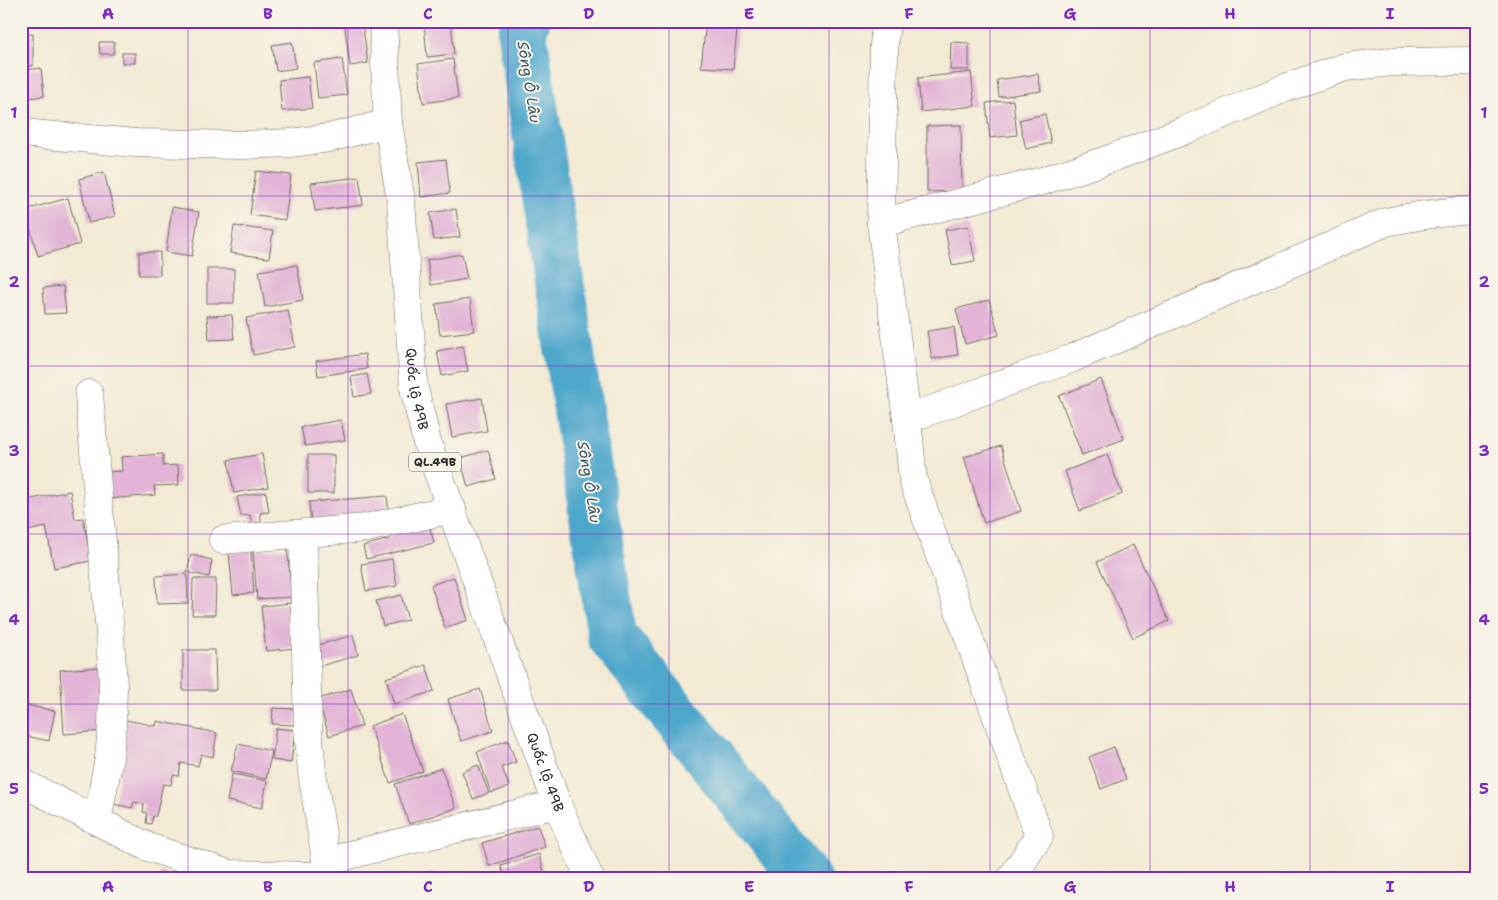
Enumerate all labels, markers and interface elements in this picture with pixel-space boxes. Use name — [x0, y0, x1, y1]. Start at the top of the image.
text: A — [102, 3, 114, 24]
text: B — [263, 3, 273, 24]
text: C — [423, 3, 433, 24]
text: D — [583, 3, 595, 24]
text: E — [744, 3, 754, 24]
text: F — [904, 3, 914, 24]
text: G — [1064, 3, 1077, 24]
text: H — [1224, 3, 1236, 24]
text: I — [1386, 3, 1395, 24]
water label: Sông Ô Lâu — [513, 40, 546, 125]
text: 1 — [10, 102, 18, 123]
text: 1 — [1480, 102, 1488, 123]
text: 2 — [8, 271, 20, 292]
text: 2 — [1478, 271, 1490, 292]
street label: Quốc lộ 49B — [402, 347, 433, 432]
text: 3 — [8, 440, 20, 461]
water label: Sông Ô Lâu — [573, 440, 606, 525]
text: 3 — [1478, 440, 1490, 461]
road number: QL.49B — [409, 452, 461, 472]
text: 4 — [8, 609, 20, 630]
text: 4 — [1478, 609, 1490, 630]
street label: Quốc lộ 49B — [523, 730, 568, 815]
text: 5 — [9, 778, 19, 799]
text: 5 — [1479, 778, 1489, 799]
text: A — [102, 876, 114, 897]
text: B — [263, 876, 273, 897]
text: C — [423, 876, 433, 897]
text: D — [583, 876, 595, 897]
text: E — [744, 876, 754, 897]
text: F — [904, 876, 914, 897]
text: G — [1064, 876, 1077, 897]
text: H — [1224, 876, 1236, 897]
text: I — [1386, 876, 1395, 897]

